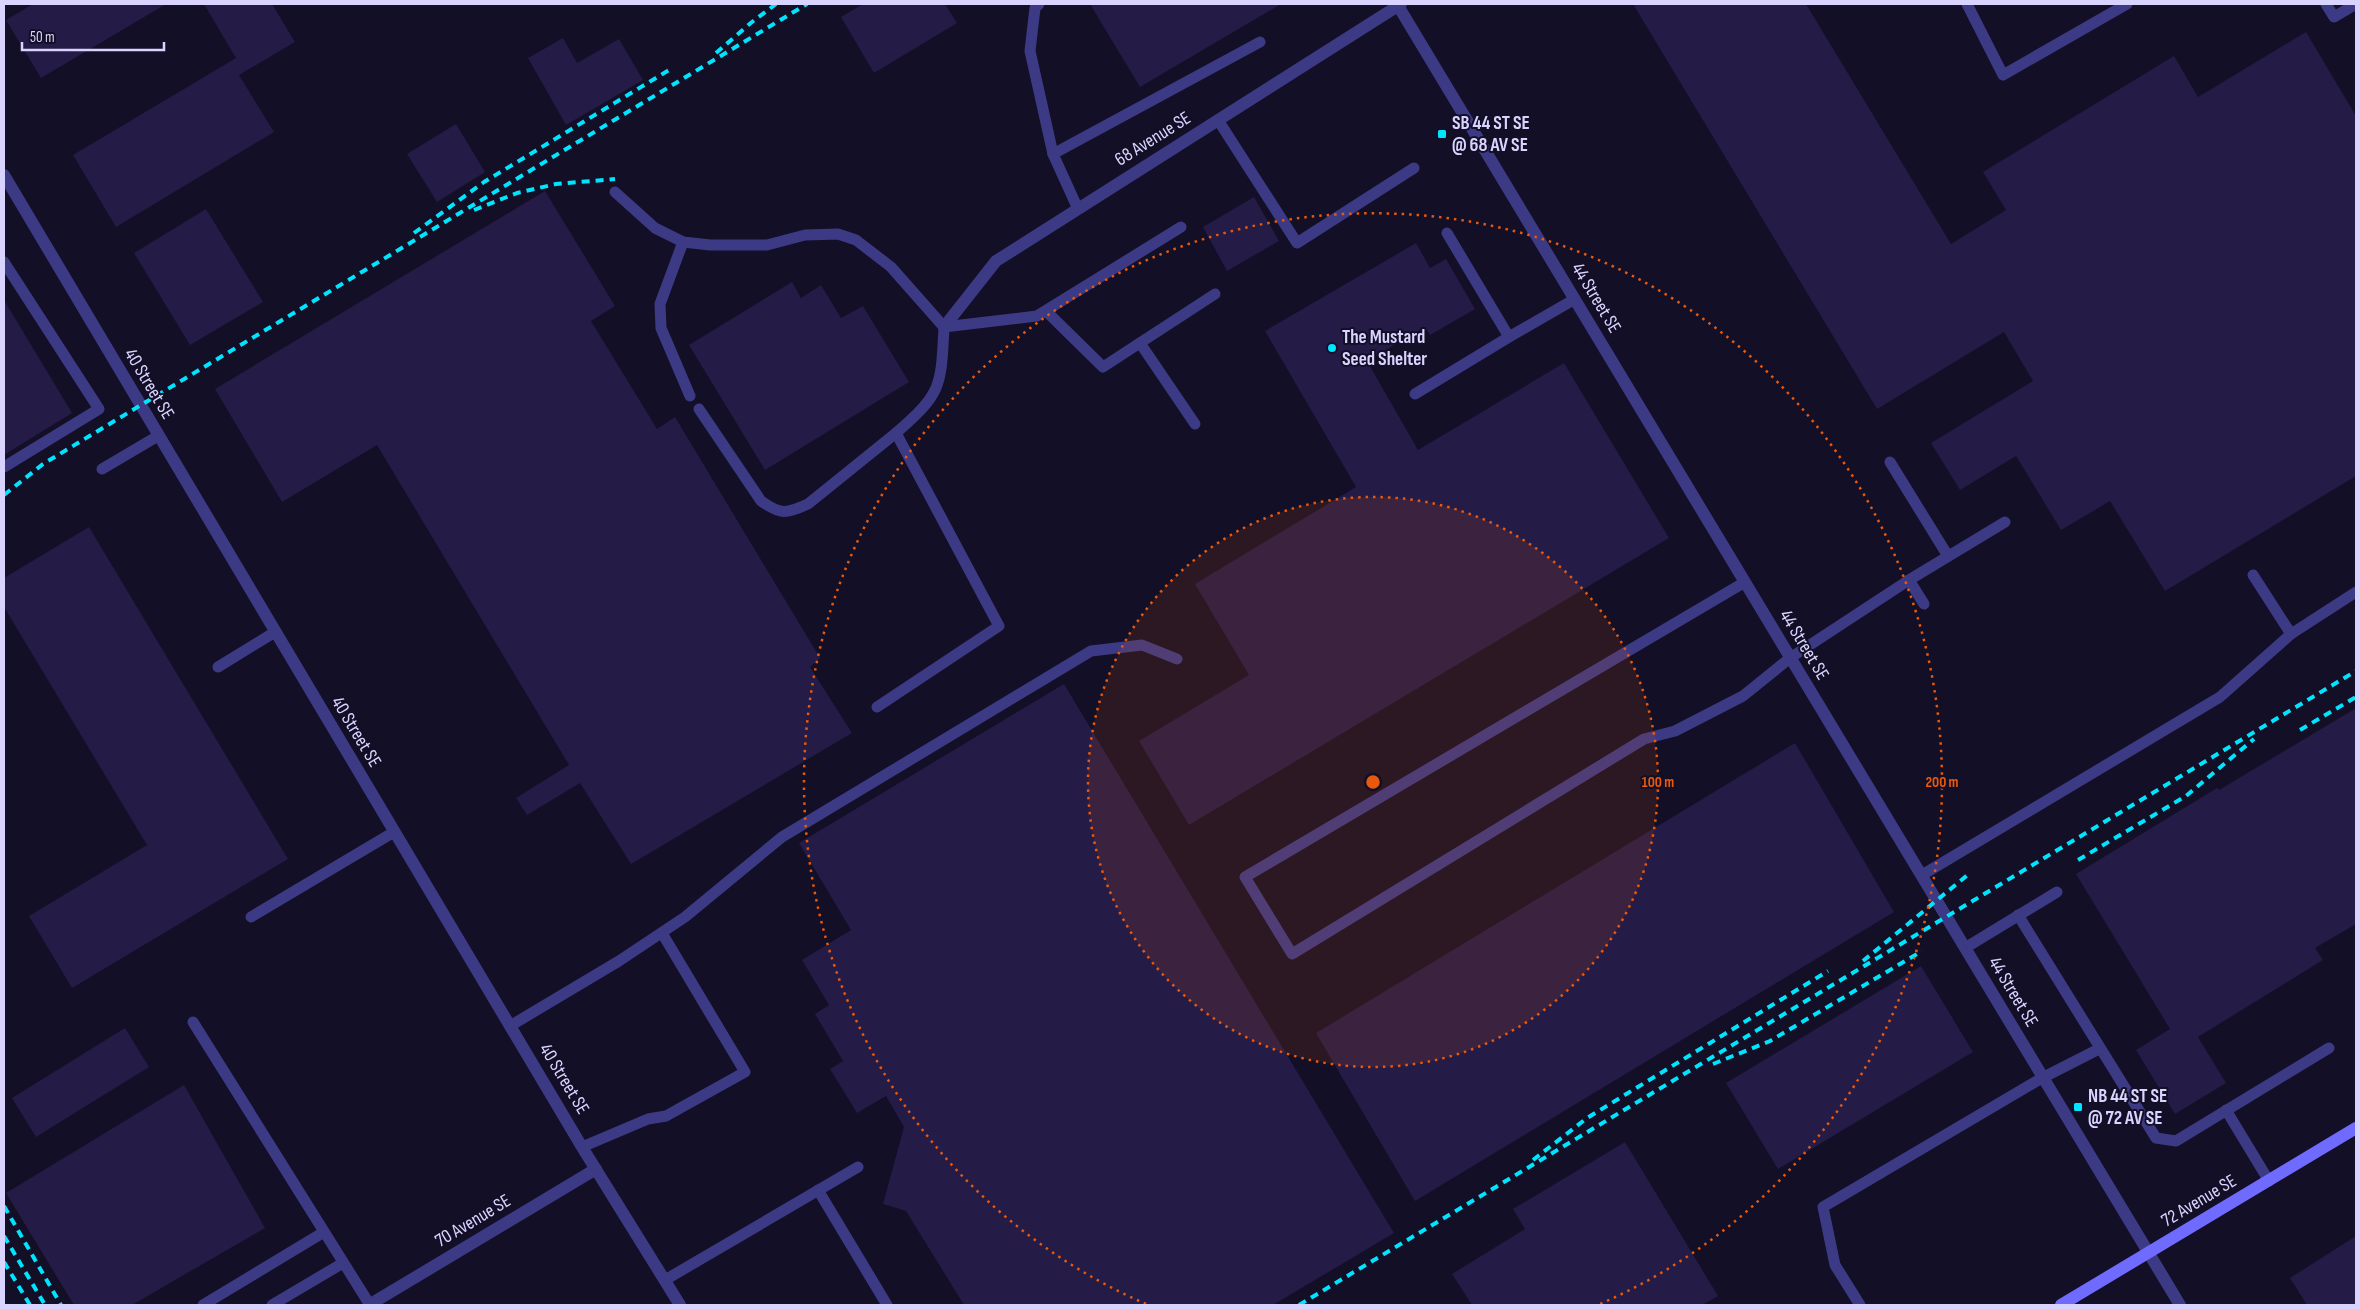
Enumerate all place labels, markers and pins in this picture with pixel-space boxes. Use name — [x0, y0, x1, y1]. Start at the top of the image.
place label: SB 44 ST SE @ 68 AV SE — [1452, 112, 1530, 157]
marker: SB 44 ST SE @ 68 AV SE — [1436, 128, 1448, 140]
place label: The Mustard Seed Shelter — [1342, 326, 1427, 371]
marker: The Mustard Seed Shelter — [1326, 342, 1338, 354]
centre of rings — [1364, 773, 1382, 791]
place label: NB 44 ST SE @ 72 AV SE — [2088, 1085, 2167, 1130]
marker: NB 44 ST SE @ 72 AV SE — [2072, 1101, 2084, 1113]

